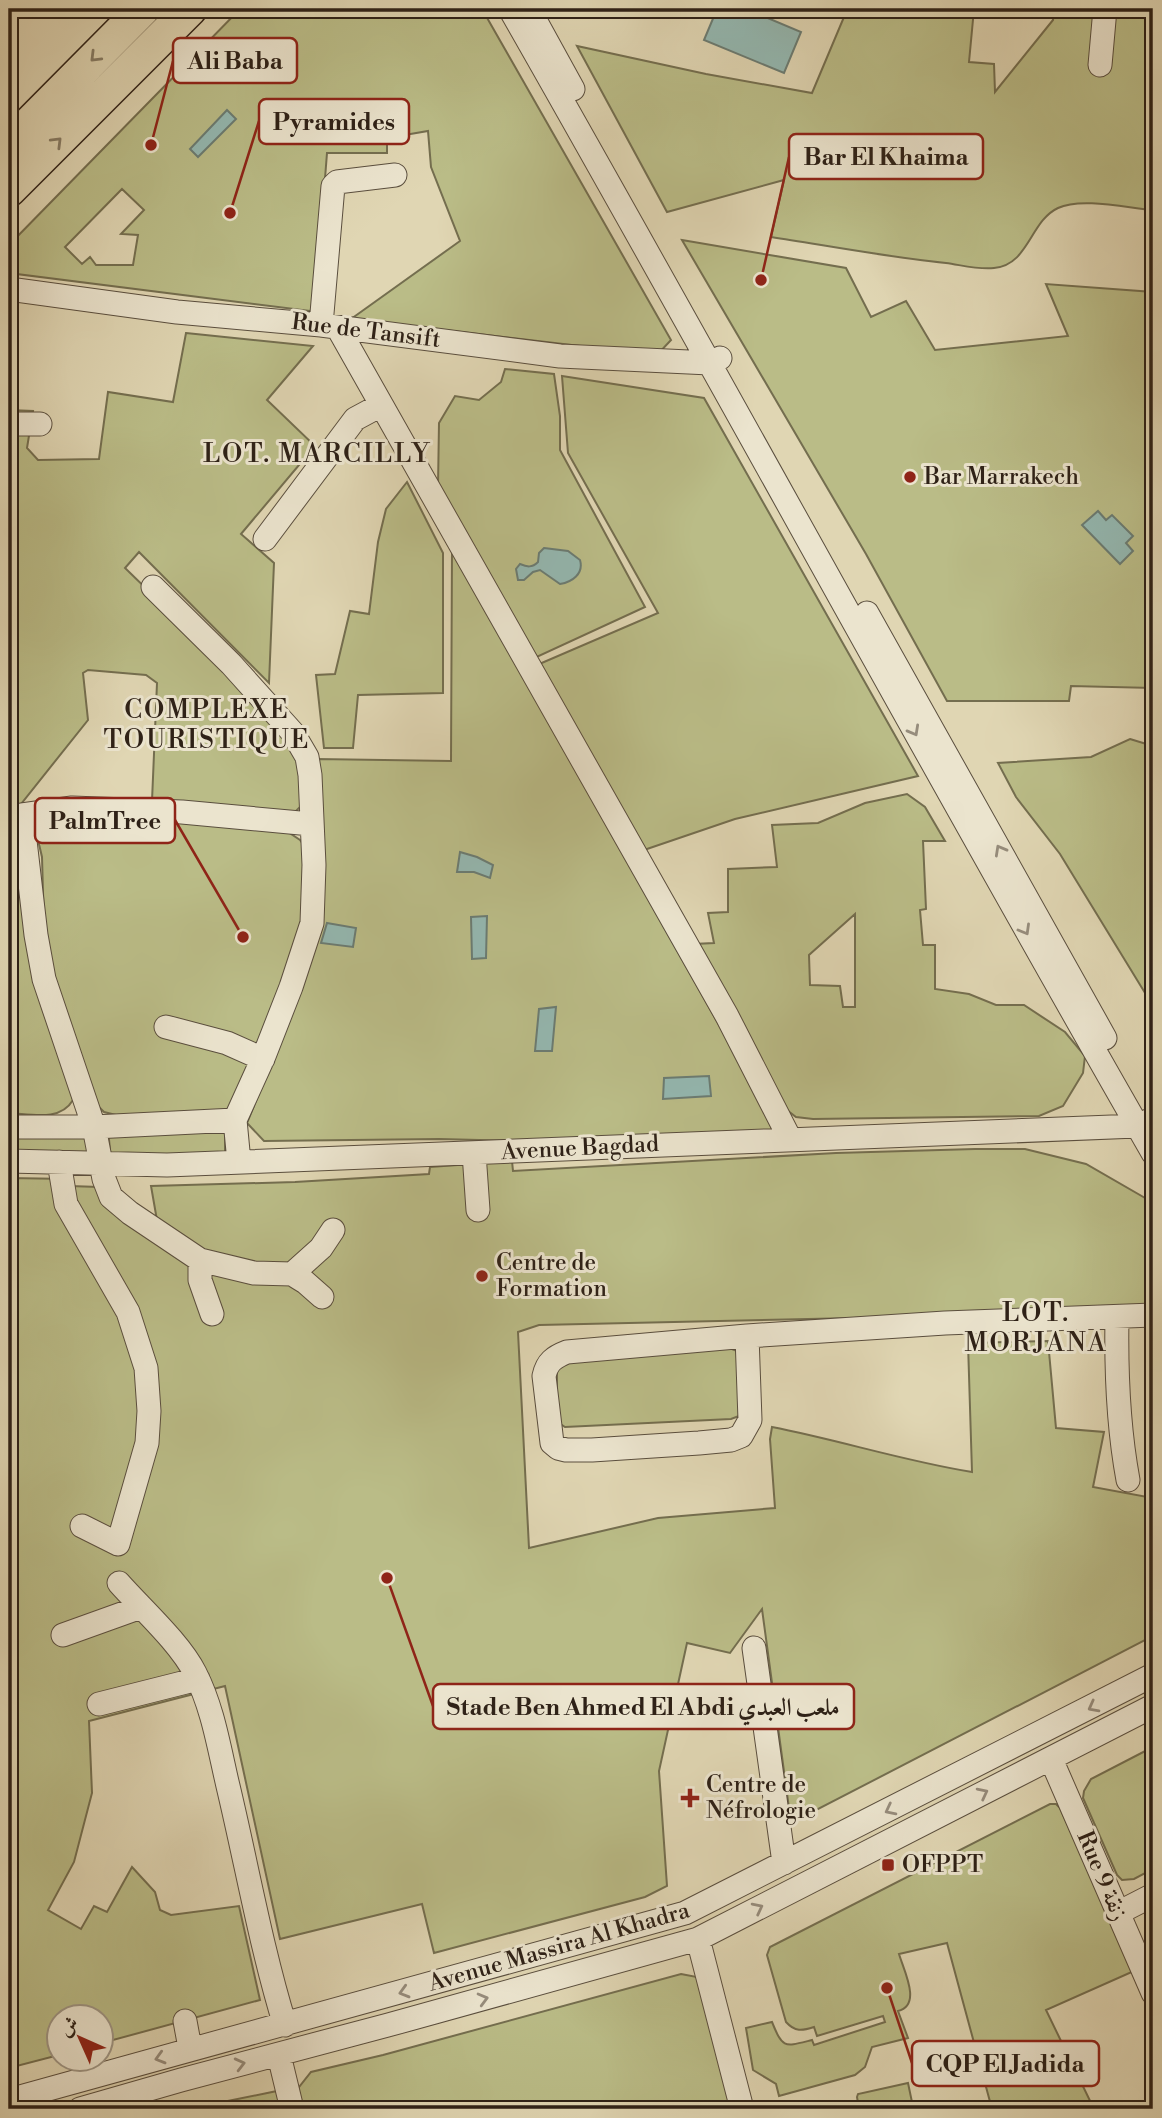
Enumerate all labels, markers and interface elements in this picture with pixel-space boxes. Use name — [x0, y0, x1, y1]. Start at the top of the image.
callout: Ali Baba — [173, 38, 297, 83]
text: Ali Baba — [186, 47, 284, 77]
one-way arrow — [90, 49, 103, 62]
callout: Pyramides — [259, 99, 409, 144]
text: Pyramides — [273, 108, 395, 138]
callout: Bar El Khaima — [789, 134, 983, 179]
one-way arrow — [49, 138, 61, 150]
text: Bar El Khaima — [803, 143, 970, 173]
street label: Rue de Tansift — [290, 308, 442, 354]
district label: LOT. MARCILLY — [203, 438, 431, 470]
place label: Bar Marrakech — [923, 463, 1079, 491]
marker: Bar Marrakech — [902, 469, 918, 485]
district label: COMPLEXE TOURISTIQUE — [103, 694, 311, 756]
one-way arrow — [905, 724, 919, 736]
callout: PalmTree — [35, 798, 175, 843]
text: PalmTree — [49, 807, 161, 837]
one-way arrow — [995, 845, 1008, 858]
one-way arrow — [1017, 922, 1030, 935]
street label: Avenue Bagdad — [499, 1130, 660, 1166]
place label: Centre de Formation — [496, 1249, 607, 1303]
marker: Centre de Formation — [474, 1268, 490, 1284]
district label: LOT. MORJANA — [965, 1297, 1108, 1359]
callout: Stade Ben Ahmed El Abdi ملعب العبدي — [433, 1684, 854, 1729]
text: Stade Ben Ahmed El Abdi ملعب العبدي — [446, 1693, 840, 1726]
one-way arrow — [1088, 1699, 1100, 1713]
place label: Centre de Néfrologie — [706, 1771, 816, 1825]
marker: Centre de Néfrologie — [680, 1788, 700, 1808]
one-way arrow — [976, 1788, 988, 1802]
one-way arrow — [885, 1801, 897, 1815]
street label: Rue 9 زنقة — [1071, 1827, 1133, 1925]
place label: OFPPT — [902, 1851, 983, 1879]
marker: OFPPT — [880, 1857, 896, 1873]
street label: Avenue Massira Al Khadra — [424, 1896, 693, 1998]
one-way arrow — [751, 1903, 764, 1917]
one-way arrow — [398, 1984, 410, 1999]
one-way arrow — [477, 1993, 489, 2007]
north arrow — [46, 2002, 116, 2072]
text: ش — [54, 2012, 84, 2042]
callout: CQP El Jadida — [912, 2041, 1099, 2086]
one-way arrow — [155, 2049, 167, 2064]
text: CQP El Jadida — [925, 2050, 1086, 2080]
one-way arrow — [234, 2058, 246, 2073]

